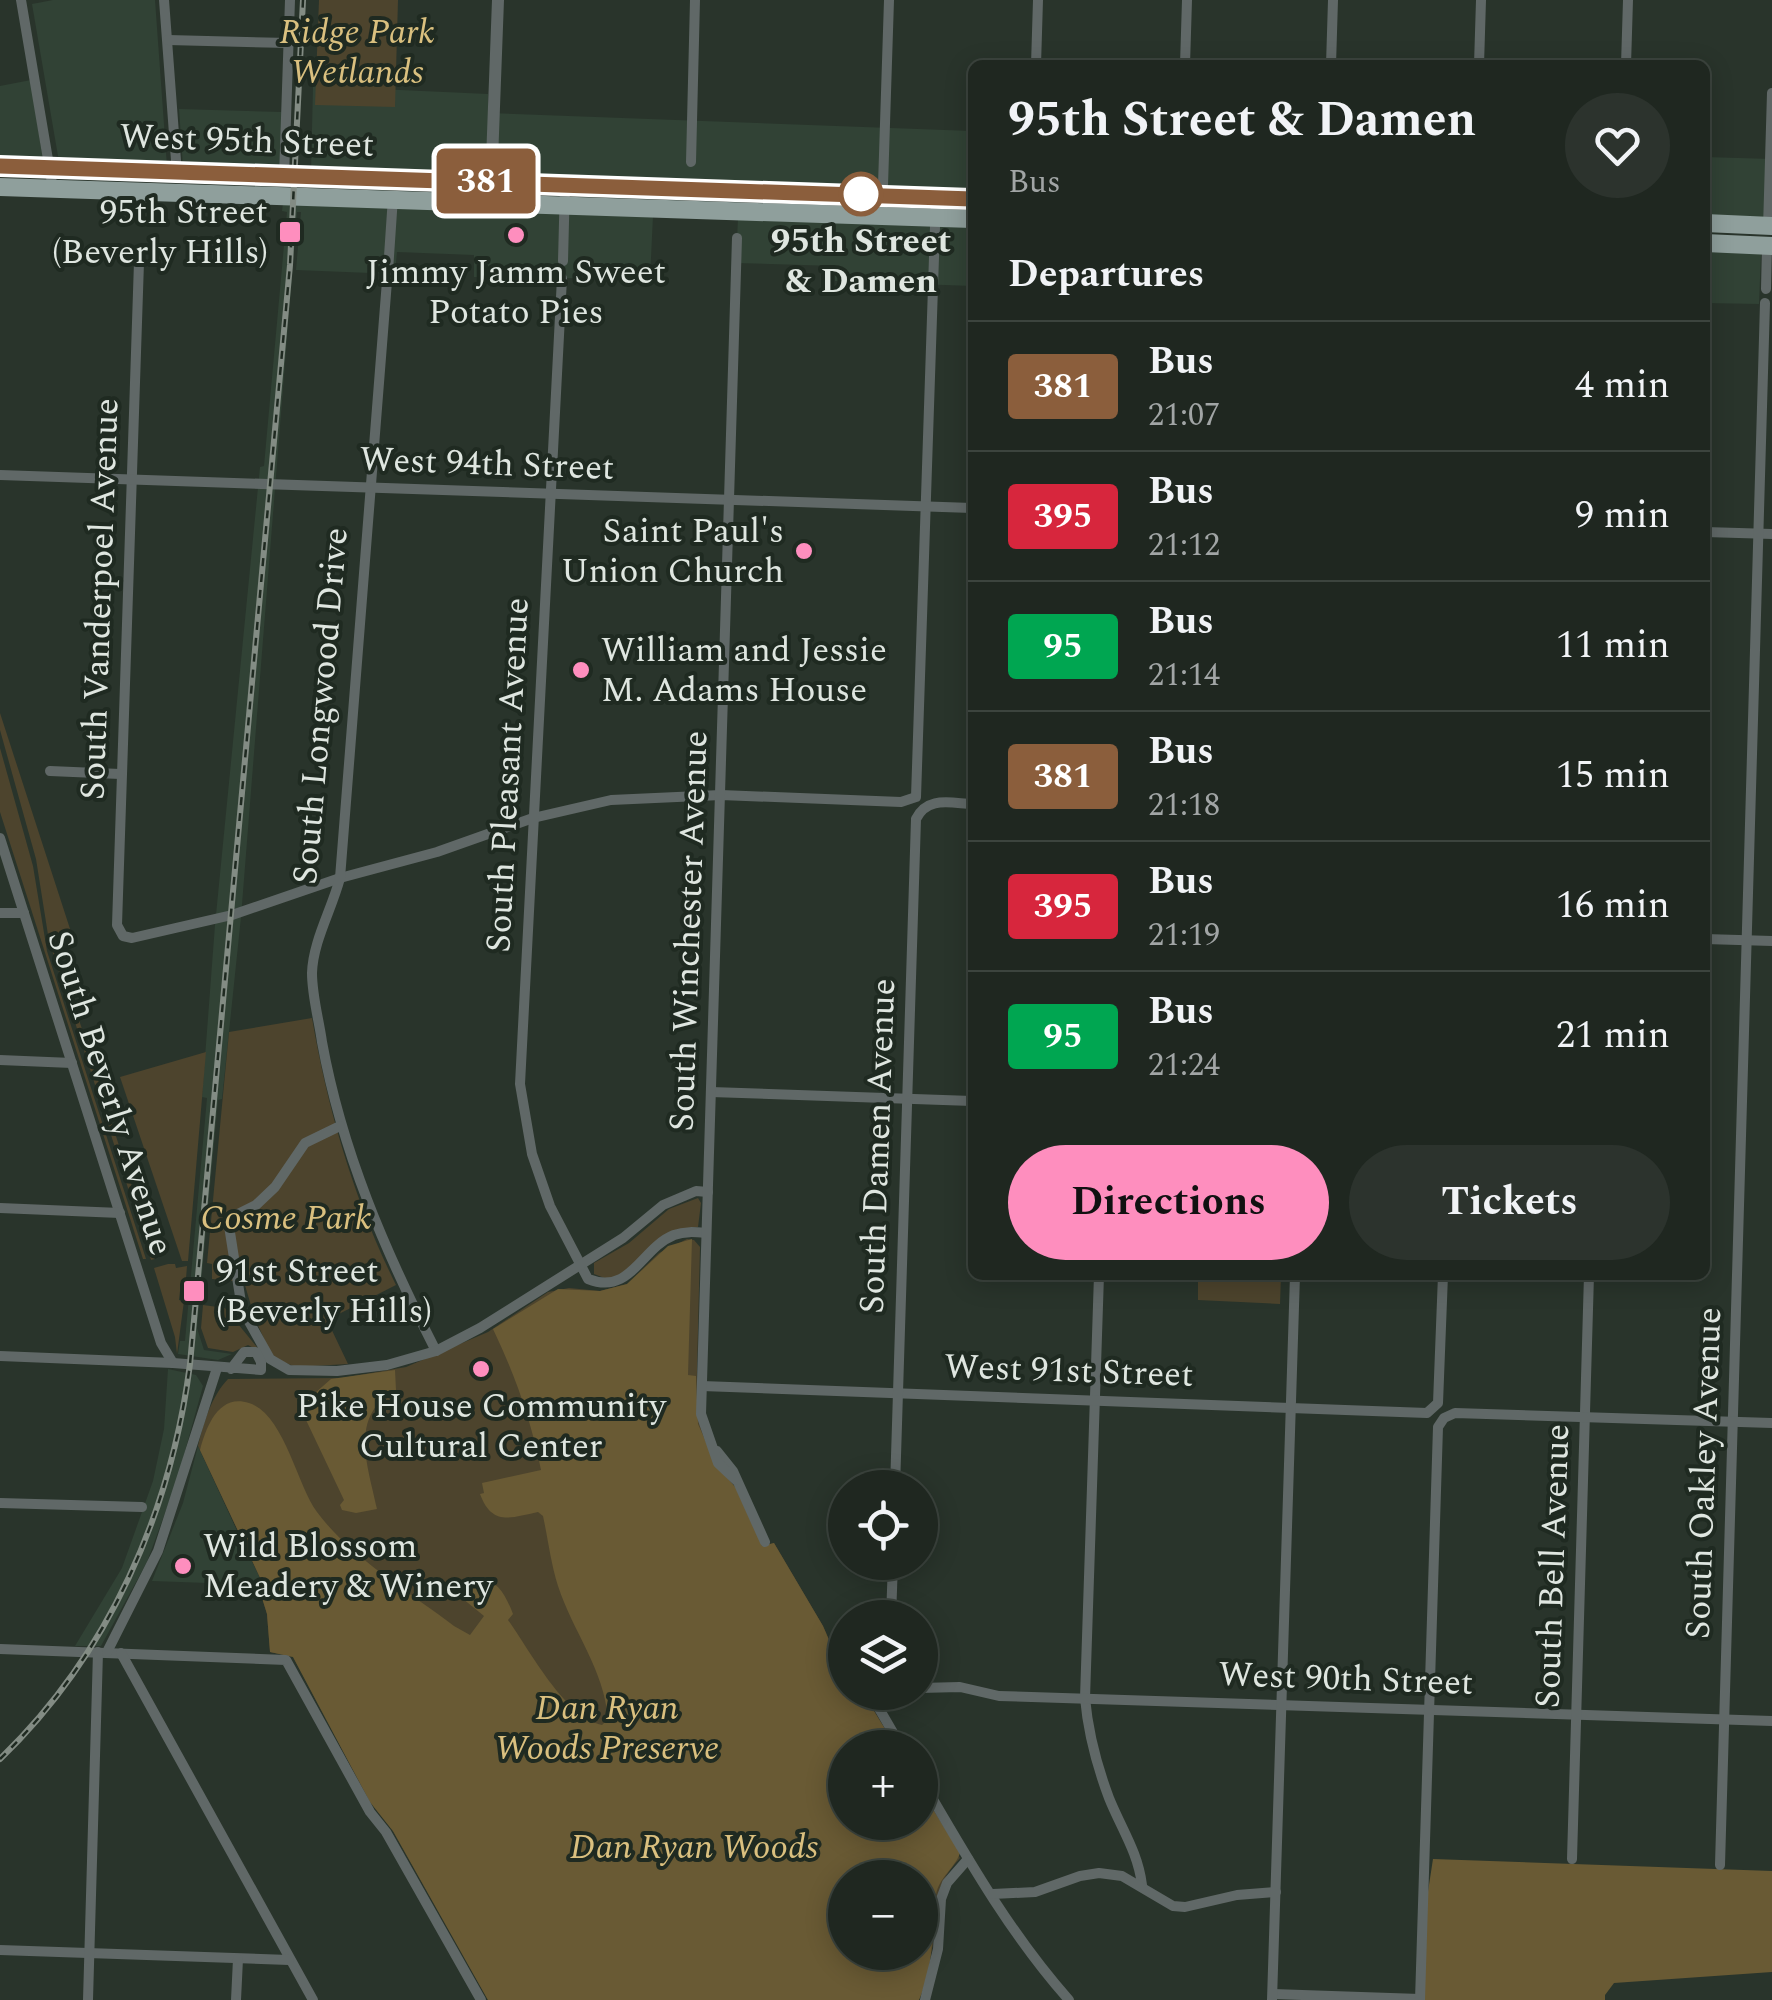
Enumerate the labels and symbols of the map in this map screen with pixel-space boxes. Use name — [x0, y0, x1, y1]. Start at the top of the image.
park label: Ridge Park Wetlands — [279, 6, 435, 99]
street label: West 95th Street — [119, 110, 375, 172]
line badge: 381 — [428, 148, 544, 214]
marker: 95th Street & Damen — [840, 173, 882, 215]
place label: 95th Street (Beverly Hills) — [52, 186, 268, 279]
place label: 95th Street & Damen — [771, 215, 951, 308]
marker: 95th Street (Beverly Hills) — [277, 219, 303, 245]
marker: Jimmy Jamm Sweet Potato Pies — [505, 224, 527, 246]
place label: Jimmy Jamm Sweet Potato Pies — [366, 246, 666, 339]
street label: South Vanderpoel Avenue — [67, 397, 133, 801]
street label: West 94th Street — [359, 433, 615, 495]
place label: Saint Paul's Union Church — [561, 505, 784, 598]
street label: South Longwood Drive — [279, 525, 363, 887]
marker: Saint Paul's Union Church — [793, 540, 815, 562]
street label: South Pleasant Avenue — [472, 596, 544, 954]
place label: William and Jessie M. Adams House — [601, 624, 887, 717]
marker: William and Jessie M. Adams House — [570, 659, 592, 681]
street label: South Winchester Avenue — [656, 730, 722, 1132]
street label: South Beverly Avenue — [32, 924, 188, 1262]
street label: South Damen Avenue — [846, 978, 910, 1314]
park label: Cosme Park — [201, 1192, 371, 1245]
place label: 91st Street (Beverly Hills) — [216, 1245, 432, 1338]
marker: 91st Street (Beverly Hills) — [181, 1278, 207, 1304]
street label: South Oakley Avenue — [1672, 1306, 1736, 1640]
street label: West 91st Street — [944, 1340, 1194, 1402]
marker: Pike House Community Cultural Center — [470, 1358, 492, 1380]
place label: Pike House Community Cultural Center — [296, 1380, 667, 1473]
street label: South Bell Avenue — [1522, 1423, 1584, 1709]
place label: Wild Blossom Meadery & Winery — [203, 1520, 494, 1613]
marker: Wild Blossom Meadery & Winery — [172, 1555, 194, 1577]
street label: West 90th Street — [1218, 1648, 1474, 1710]
park label: Dan Ryan Woods Preserve — [495, 1682, 719, 1775]
park label: Dan Ryan Woods — [570, 1821, 818, 1874]

